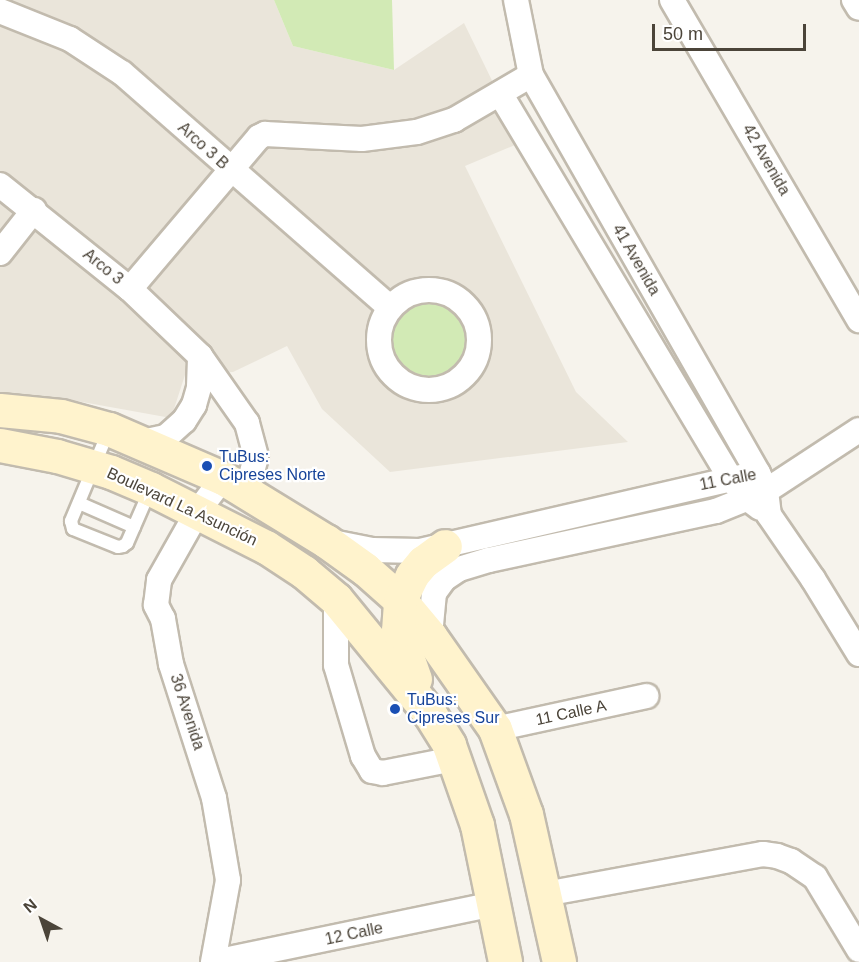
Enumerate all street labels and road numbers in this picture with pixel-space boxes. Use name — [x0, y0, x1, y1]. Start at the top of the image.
street label: Arco 3 B — [174, 118, 232, 174]
street label: 42 Avenida — [738, 121, 794, 199]
street label: 41 Avenida — [608, 221, 664, 299]
street label: Arco 3 — [79, 245, 127, 289]
street label: Boulevard La Asunción — [103, 464, 261, 550]
street label: 11 Calle — [698, 465, 758, 495]
street label: 36 Avenida — [166, 671, 208, 753]
street label: 11 Calle A — [533, 696, 609, 730]
street label: 12 Calle — [323, 919, 385, 949]

